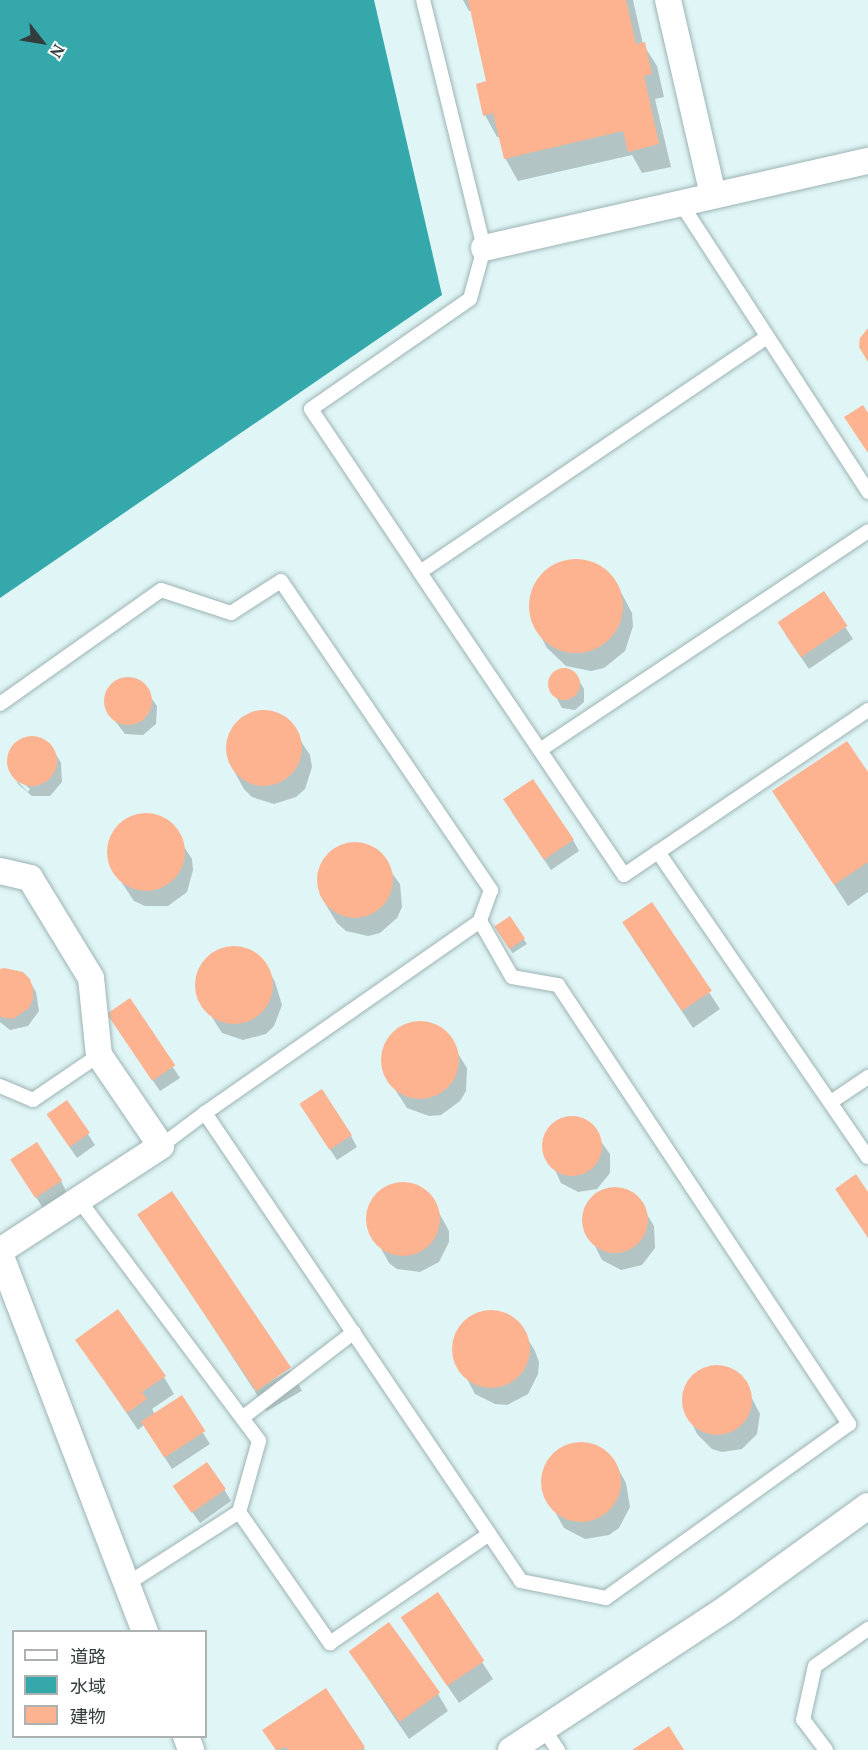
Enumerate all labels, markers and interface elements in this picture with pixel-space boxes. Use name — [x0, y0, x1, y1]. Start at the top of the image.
north arrow — [12, 12, 72, 72]
text: N — [45, 40, 70, 62]
legend — [12, 1630, 207, 1738]
text: 道路 — [70, 1644, 106, 1668]
text: 水域 — [70, 1674, 106, 1698]
text: 建物 — [70, 1704, 106, 1728]

